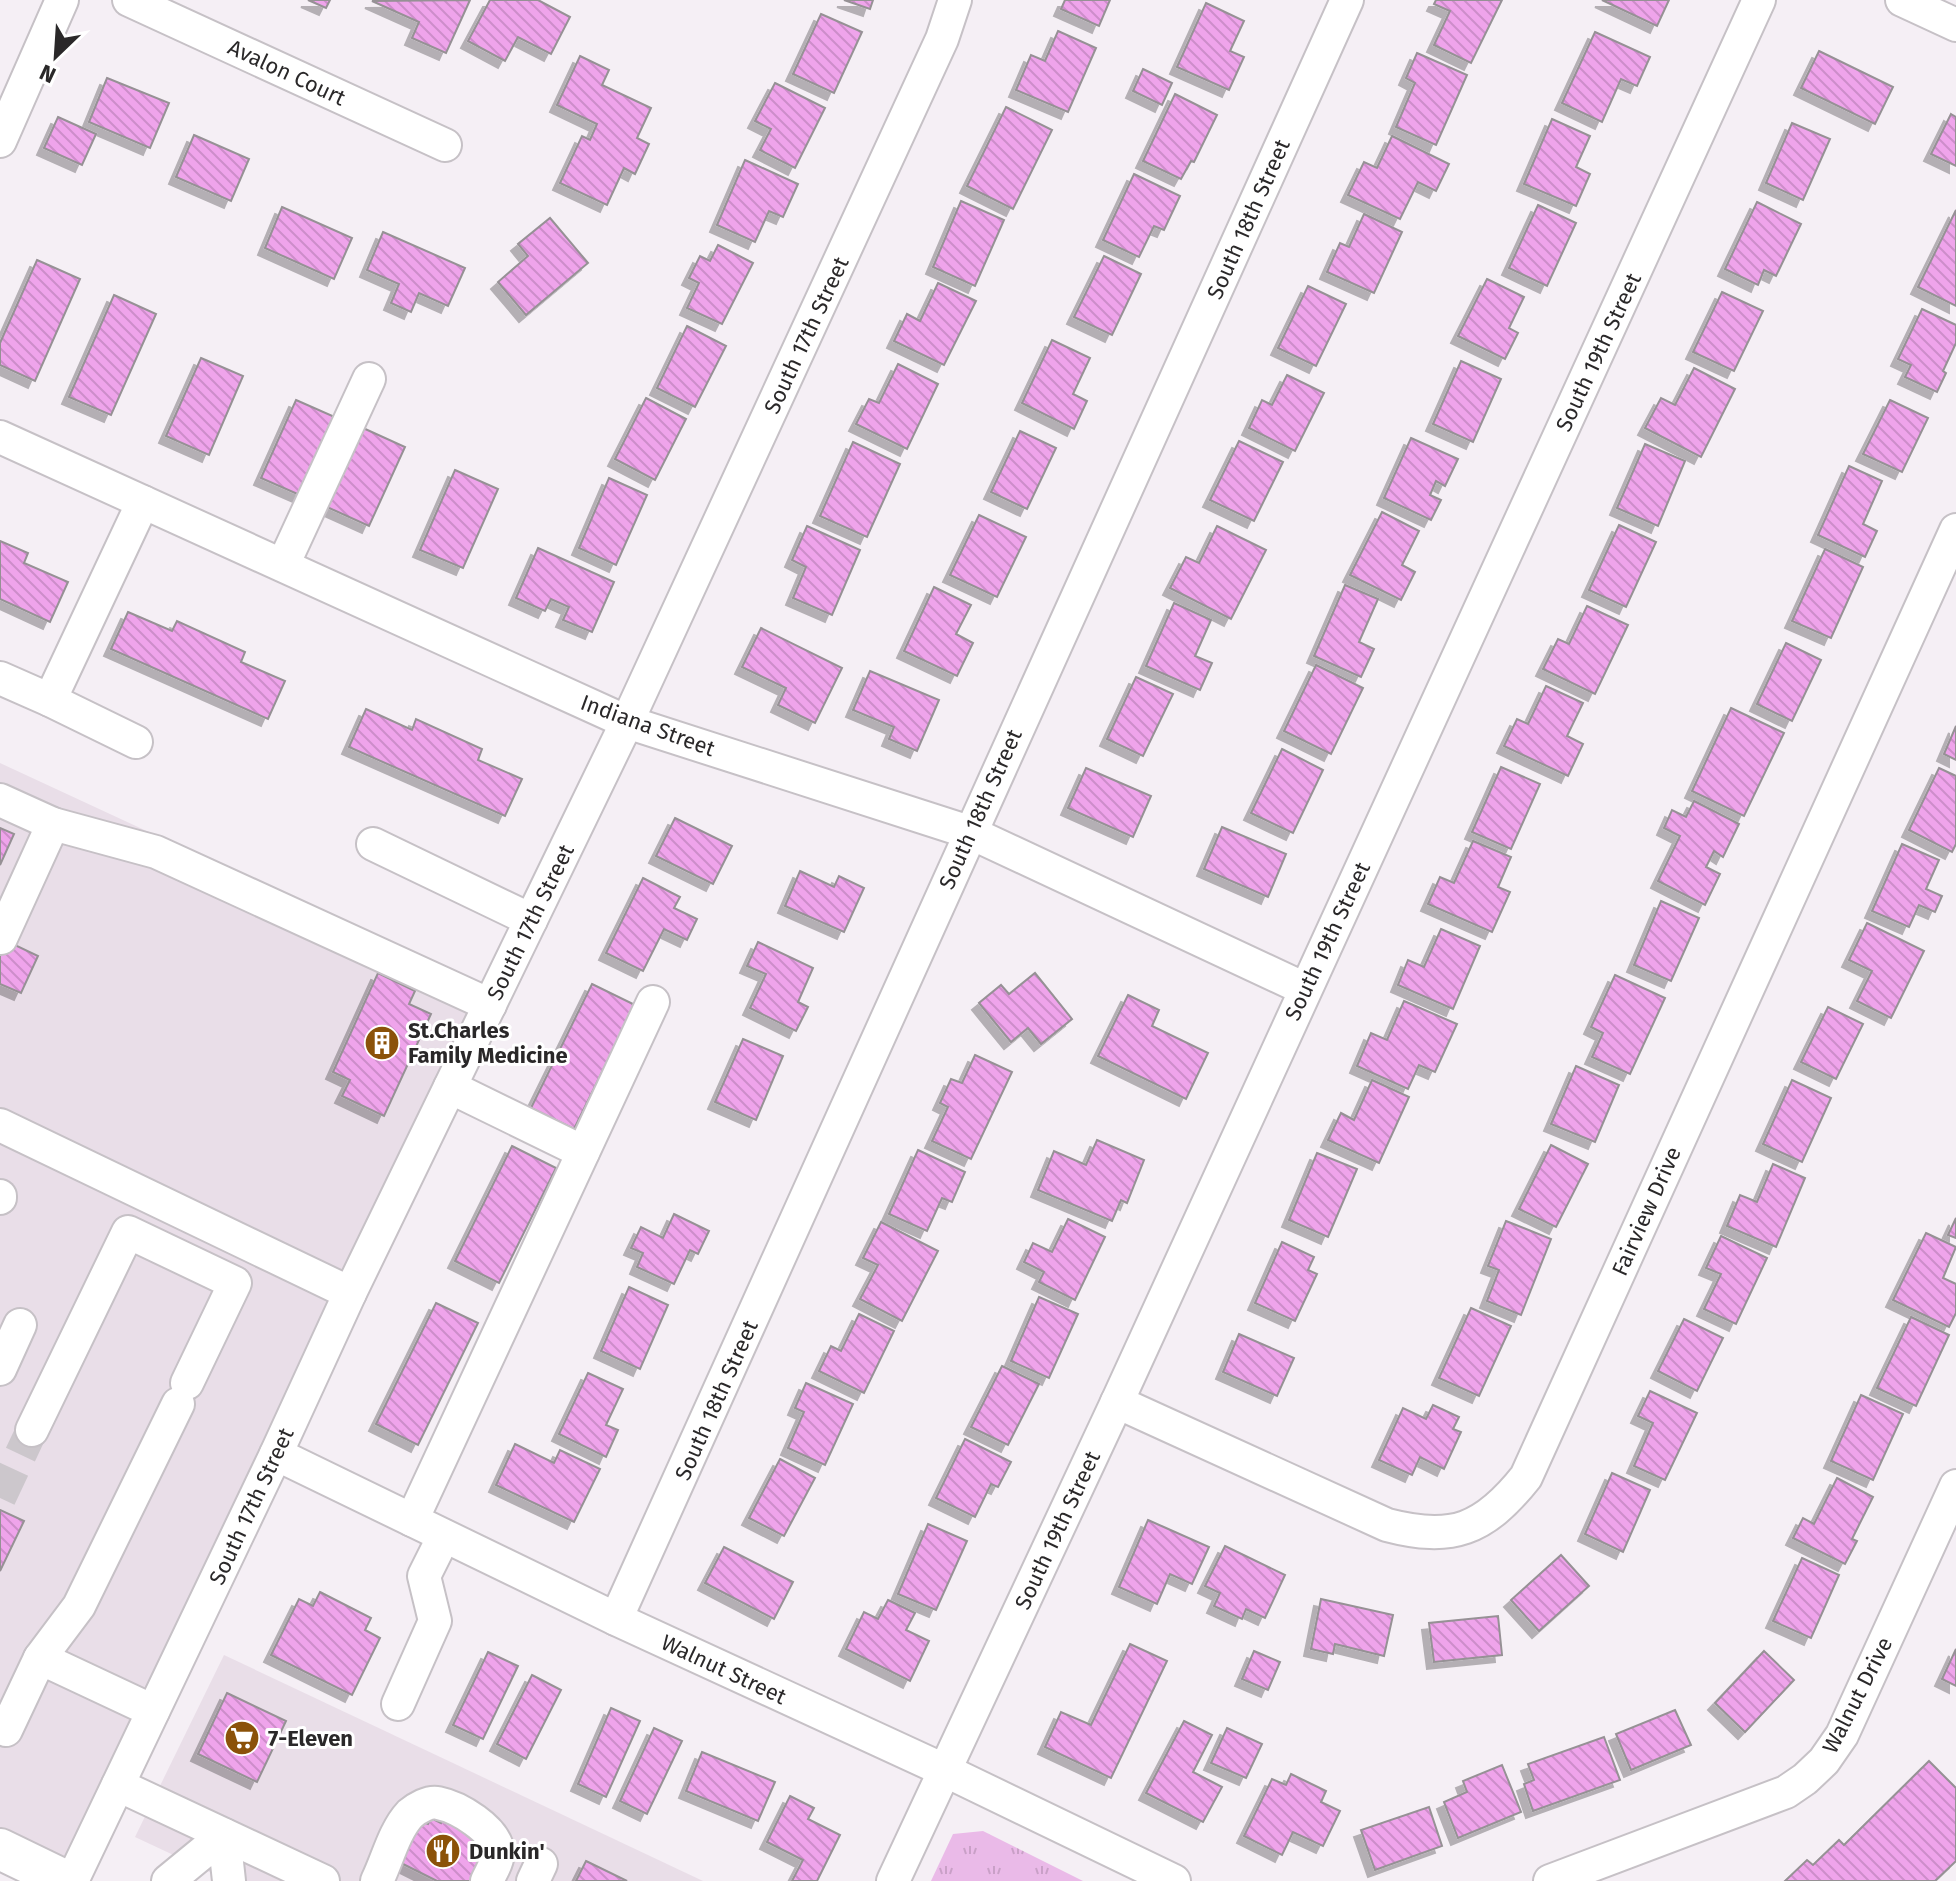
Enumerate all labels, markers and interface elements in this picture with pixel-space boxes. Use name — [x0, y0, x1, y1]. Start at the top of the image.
north arrow — [16, 16, 96, 96]
street label: Avalon Court — [224, 33, 350, 111]
text: N — [35, 58, 60, 89]
street label: South 18th Street — [1201, 135, 1296, 303]
street label: South 17th Street — [758, 252, 855, 418]
street label: South 19th Street — [1550, 269, 1647, 436]
street label: Indiana Street — [577, 689, 719, 762]
street label: South 18th Street — [933, 725, 1028, 893]
street label: South 17th Street — [481, 840, 580, 1005]
street label: South 19th Street — [1279, 858, 1376, 1025]
place label: St.Charles Family Medicine — [408, 1017, 568, 1069]
building icon: St.Charles Family Medicine — [363, 1024, 401, 1062]
street label: Fairview Drive — [1606, 1143, 1687, 1280]
street label: South 18th Street — [669, 1316, 764, 1484]
street label: South 17th Street — [203, 1423, 300, 1589]
street label: South 19th Street — [1009, 1447, 1106, 1614]
street label: Walnut Street — [657, 1629, 791, 1710]
street label: Walnut Drive — [1817, 1633, 1898, 1758]
supermarket icon: 7-Eleven — [223, 1719, 261, 1757]
place label: 7-Eleven — [268, 1725, 353, 1752]
restaurant icon: Dunkin' — [424, 1832, 462, 1870]
place label: Dunkin' — [469, 1838, 545, 1865]

